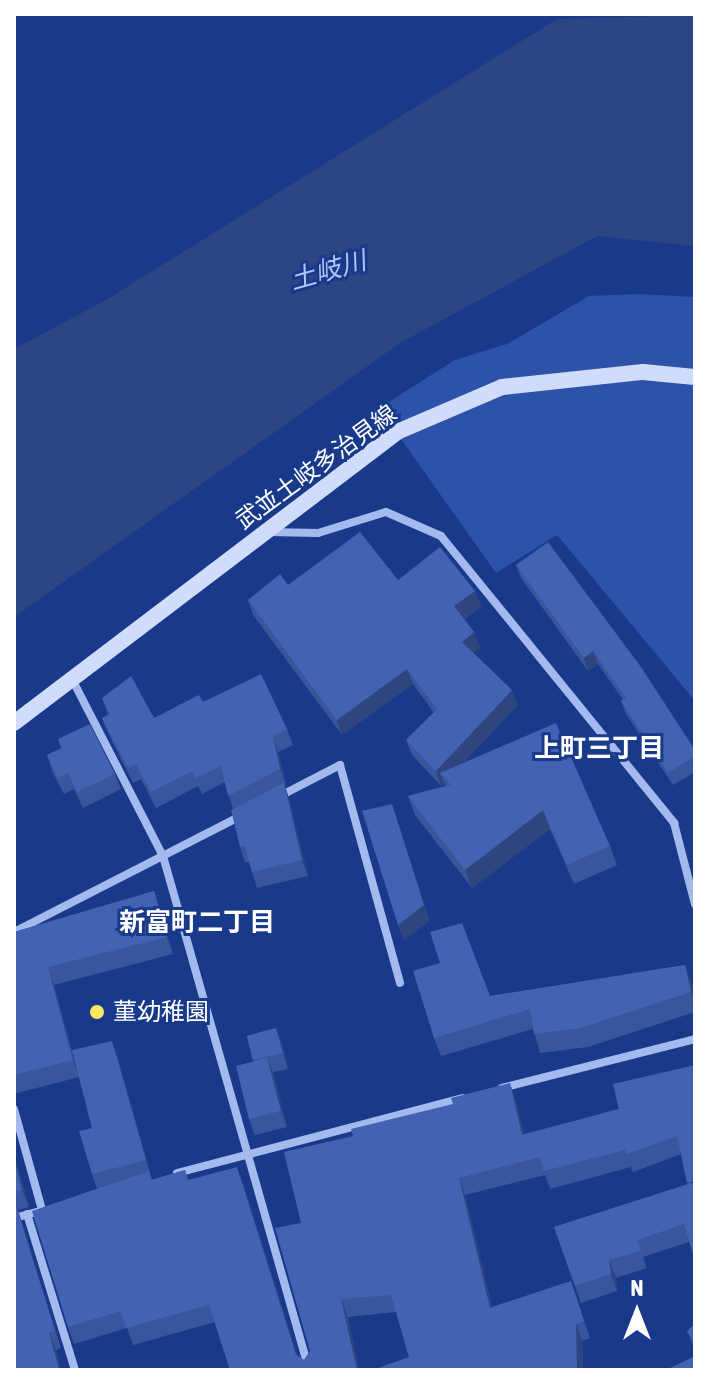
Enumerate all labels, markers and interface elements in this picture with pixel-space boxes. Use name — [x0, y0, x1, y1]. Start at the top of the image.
water label: 土岐川 — [286, 245, 370, 297]
street label: 武並土岐多治見線 — [230, 399, 402, 535]
district label: 上町三丁目 — [534, 733, 664, 765]
district label: 新富町二丁目 — [119, 907, 275, 939]
place label: 菫幼稚園 — [113, 998, 209, 1026]
marker: 菫幼稚園 — [88, 1003, 106, 1021]
north arrow — [597, 1272, 677, 1352]
text: N — [631, 1275, 643, 1301]

